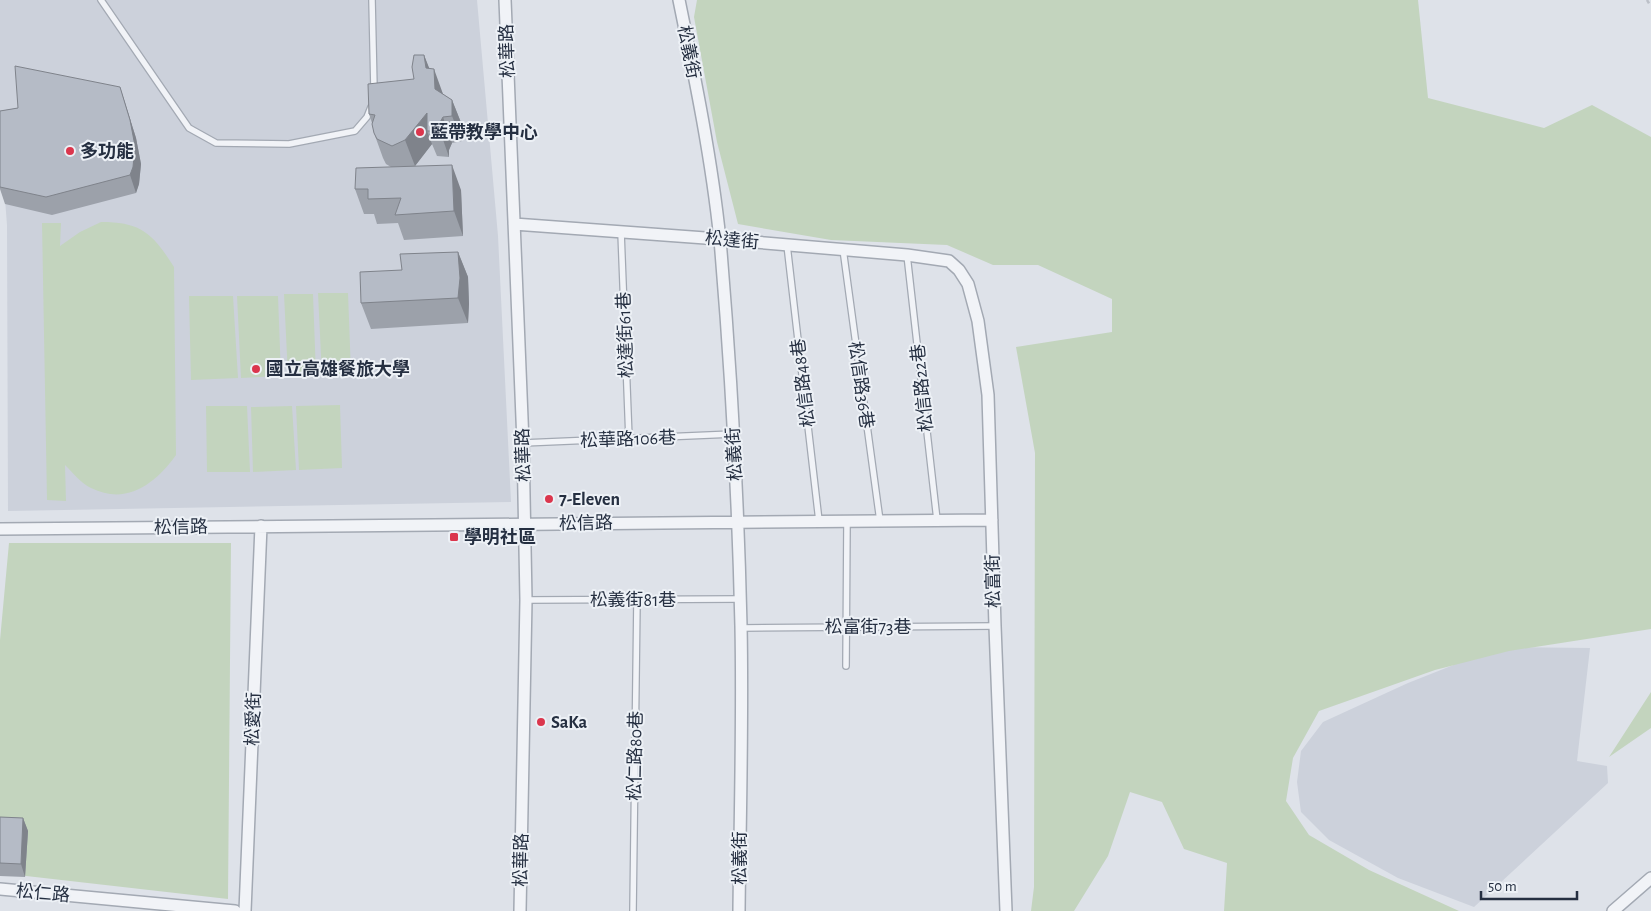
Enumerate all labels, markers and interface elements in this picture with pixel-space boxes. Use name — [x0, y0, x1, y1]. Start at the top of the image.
street label: 松華路 — [496, 24, 518, 78]
street label: 松義街 — [674, 24, 704, 80]
place label: 藍帶教學中心 — [430, 122, 538, 142]
marker: 藍帶教學中心 — [414, 126, 426, 138]
place label: 多功能 — [80, 141, 134, 161]
marker: 多功能 — [64, 145, 76, 157]
street label: 松達街 — [704, 228, 760, 252]
street label: 松達街61巷 — [613, 291, 637, 379]
street label: 松信路48巷 — [788, 338, 818, 428]
street label: 松信路36巷 — [845, 340, 877, 430]
street label: 松信路22巷 — [907, 343, 937, 433]
place label: 國立高雄餐旅大學 — [266, 359, 410, 379]
marker: 國立高雄餐旅大學 — [250, 363, 262, 375]
street label: 松華路106巷 — [580, 427, 676, 451]
street label: 松義街 — [723, 427, 745, 481]
street label: 松華路 — [512, 428, 534, 482]
place label: 7-Eleven — [559, 491, 620, 509]
marker: 7-Eleven — [543, 493, 555, 505]
street label: 松信路 — [559, 513, 613, 533]
street label: 松信路 — [154, 517, 208, 537]
place label: 學明社區 — [464, 527, 536, 547]
marker: 學明社區 — [448, 531, 460, 543]
street label: 松富街 — [983, 554, 1003, 608]
street label: 松義街81巷 — [590, 590, 676, 610]
street label: 松富街73巷 — [825, 617, 911, 637]
street label: 松愛街 — [242, 692, 264, 746]
street label: 松仁路80巷 — [624, 711, 646, 801]
place label: SaKa — [551, 714, 588, 732]
marker: SaKa — [535, 716, 547, 728]
street label: 松義街 — [730, 831, 750, 885]
street label: 松華路 — [511, 833, 531, 887]
scale bar — [1481, 868, 1577, 900]
text: 50 m — [1488, 879, 1517, 894]
street label: 松仁路 — [15, 881, 71, 905]

